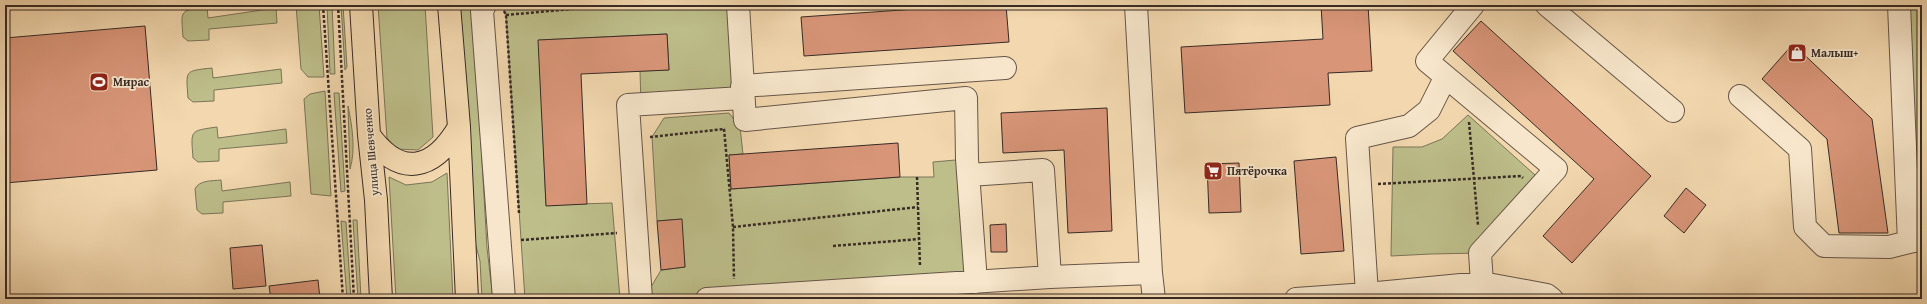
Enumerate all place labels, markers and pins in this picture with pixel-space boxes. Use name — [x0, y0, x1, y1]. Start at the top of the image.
shop icon: Малыш+ — [1786, 42, 1808, 64]
place label: Малыш+ — [1811, 44, 1858, 61]
sports icon: Мирас — [88, 71, 110, 93]
place label: Мирас — [113, 73, 150, 90]
supermarket icon: Пятёрочка — [1202, 160, 1224, 182]
place label: Пятёрочка — [1227, 162, 1288, 179]

